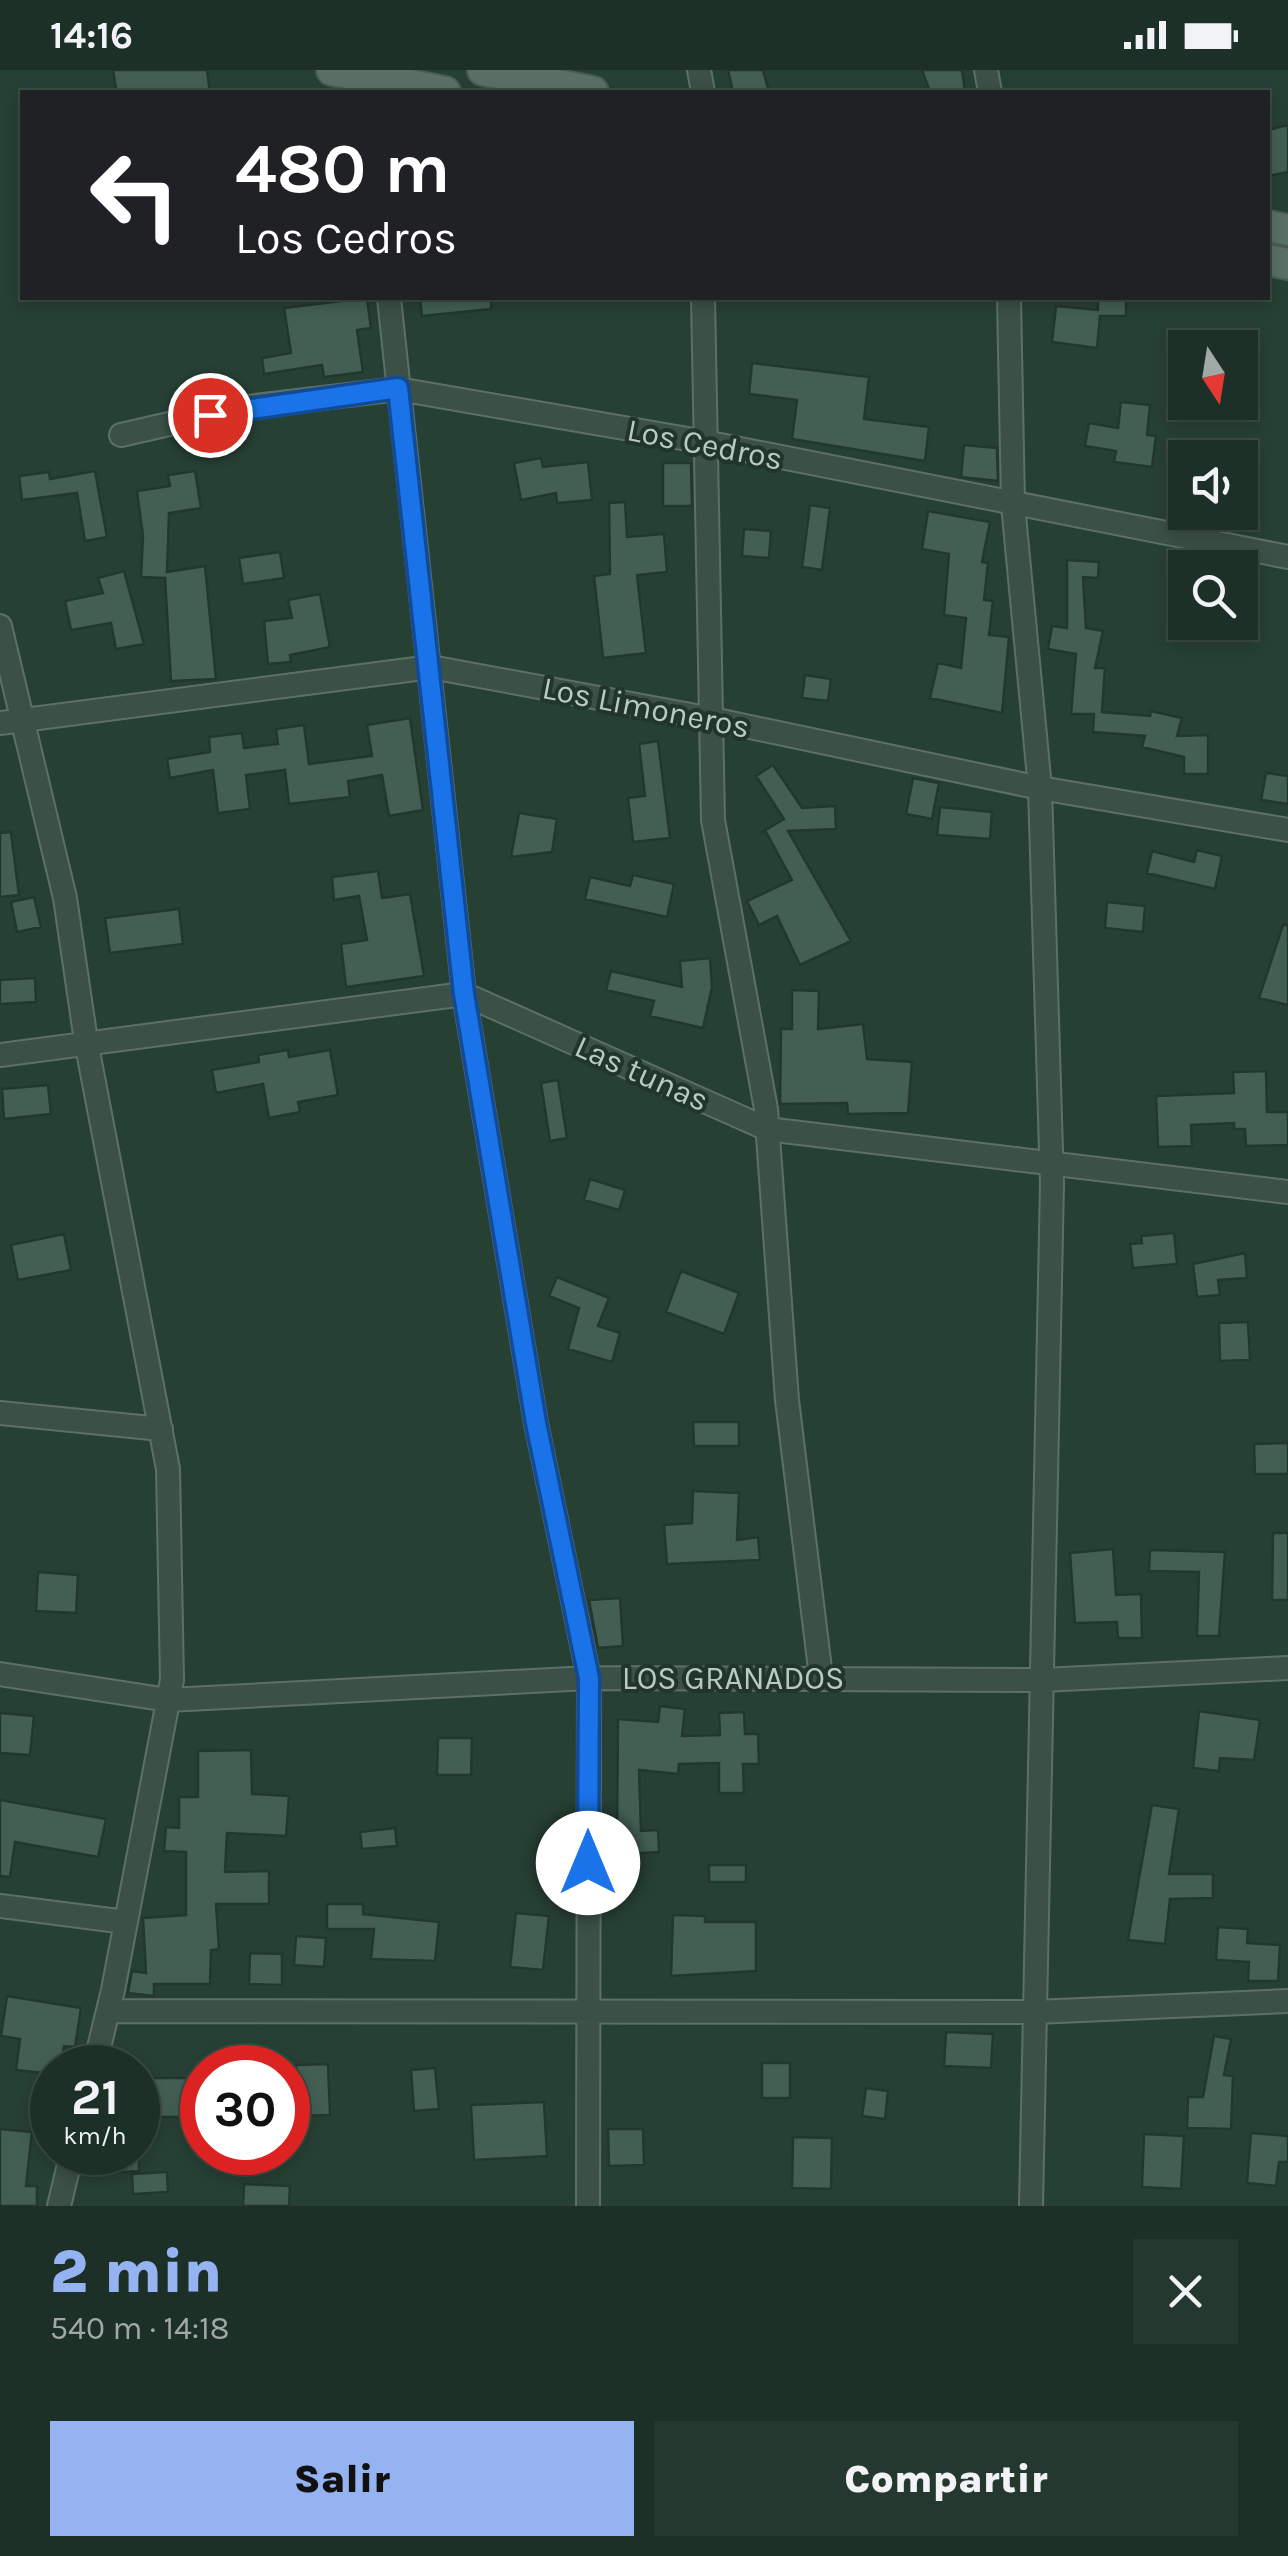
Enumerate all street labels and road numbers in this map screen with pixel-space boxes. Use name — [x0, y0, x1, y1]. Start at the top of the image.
street label: Los Cedros — [624, 411, 786, 478]
street label: Los Limoneros — [539, 669, 753, 746]
street label: Las tunas — [569, 1028, 714, 1119]
street label: LOS GRANADOS — [622, 1660, 844, 1697]

